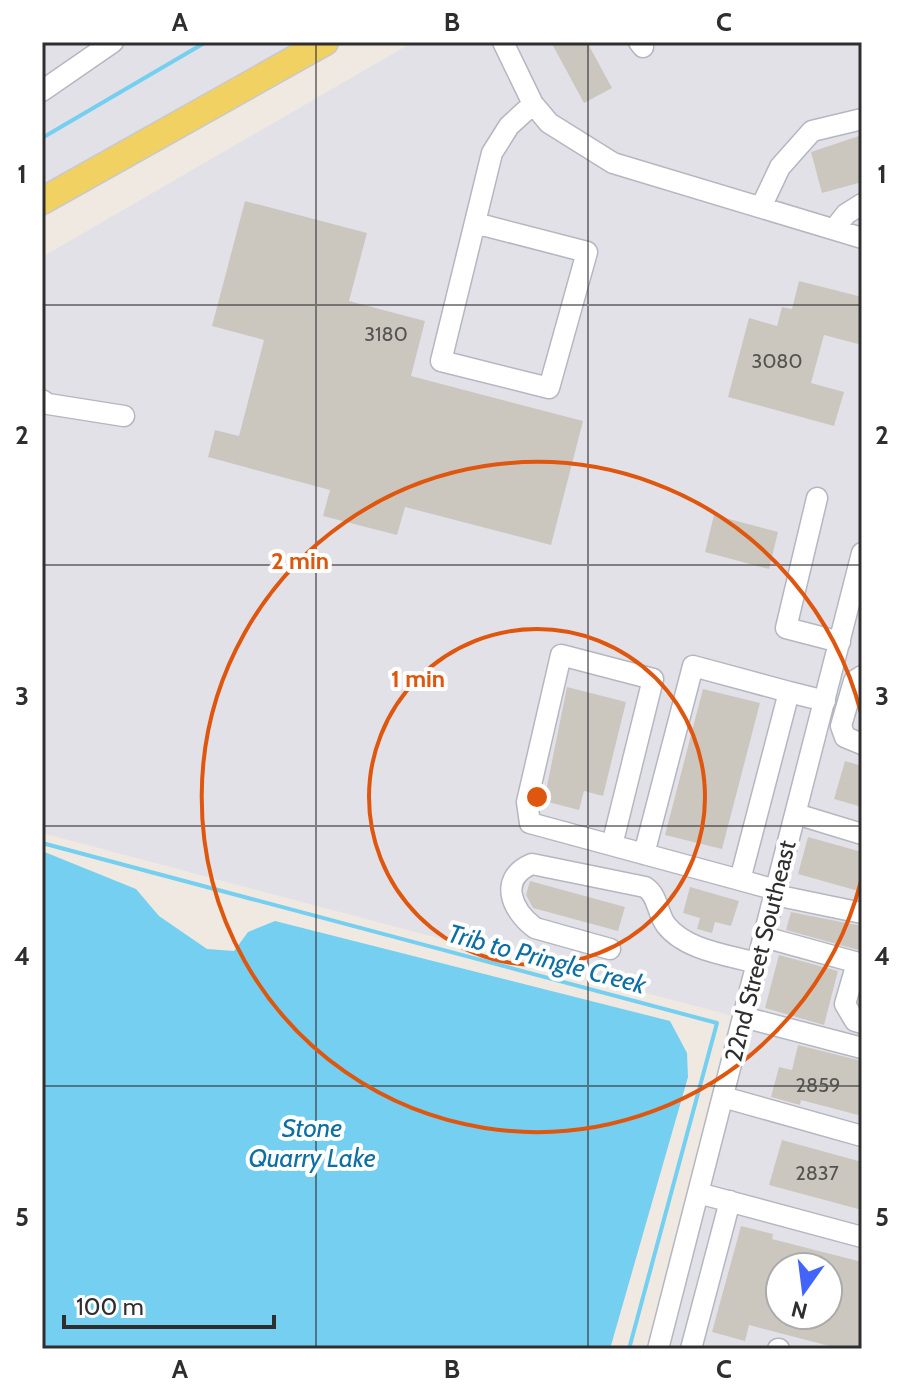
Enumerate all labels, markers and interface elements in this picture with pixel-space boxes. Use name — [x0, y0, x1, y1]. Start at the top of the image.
text: A — [172, 6, 189, 38]
text: B — [444, 6, 460, 38]
text: C — [716, 6, 732, 38]
text: 1 — [17, 158, 27, 190]
text: 1 — [877, 158, 887, 190]
house number: 3180 — [364, 322, 408, 346]
house number: 3080 — [752, 349, 802, 373]
text: 2 — [15, 419, 29, 451]
text: 2 — [875, 419, 889, 451]
text: 2 min — [271, 546, 329, 575]
text: 1 min — [391, 664, 445, 693]
text: 3 — [15, 680, 29, 712]
text: 3 — [875, 680, 889, 712]
centre of rings — [523, 783, 551, 811]
street label: 22nd Street Southeast — [718, 837, 802, 1065]
water label: Trib to Pringle Creek — [445, 917, 650, 1001]
text: 4 — [14, 940, 30, 972]
text: 4 — [874, 940, 890, 972]
house number: 2859 — [796, 1073, 840, 1097]
water label: Stone Quarry Lake — [248, 1112, 376, 1174]
house number: 2837 — [795, 1161, 839, 1185]
text: 5 — [15, 1201, 29, 1233]
text: 5 — [875, 1201, 889, 1233]
north arrow — [764, 1251, 844, 1331]
scale bar — [64, 1279, 274, 1329]
text: 100 m — [76, 1292, 144, 1321]
text: N — [788, 1295, 810, 1325]
text: A — [172, 1353, 189, 1385]
text: B — [444, 1353, 460, 1385]
text: C — [716, 1353, 732, 1385]

